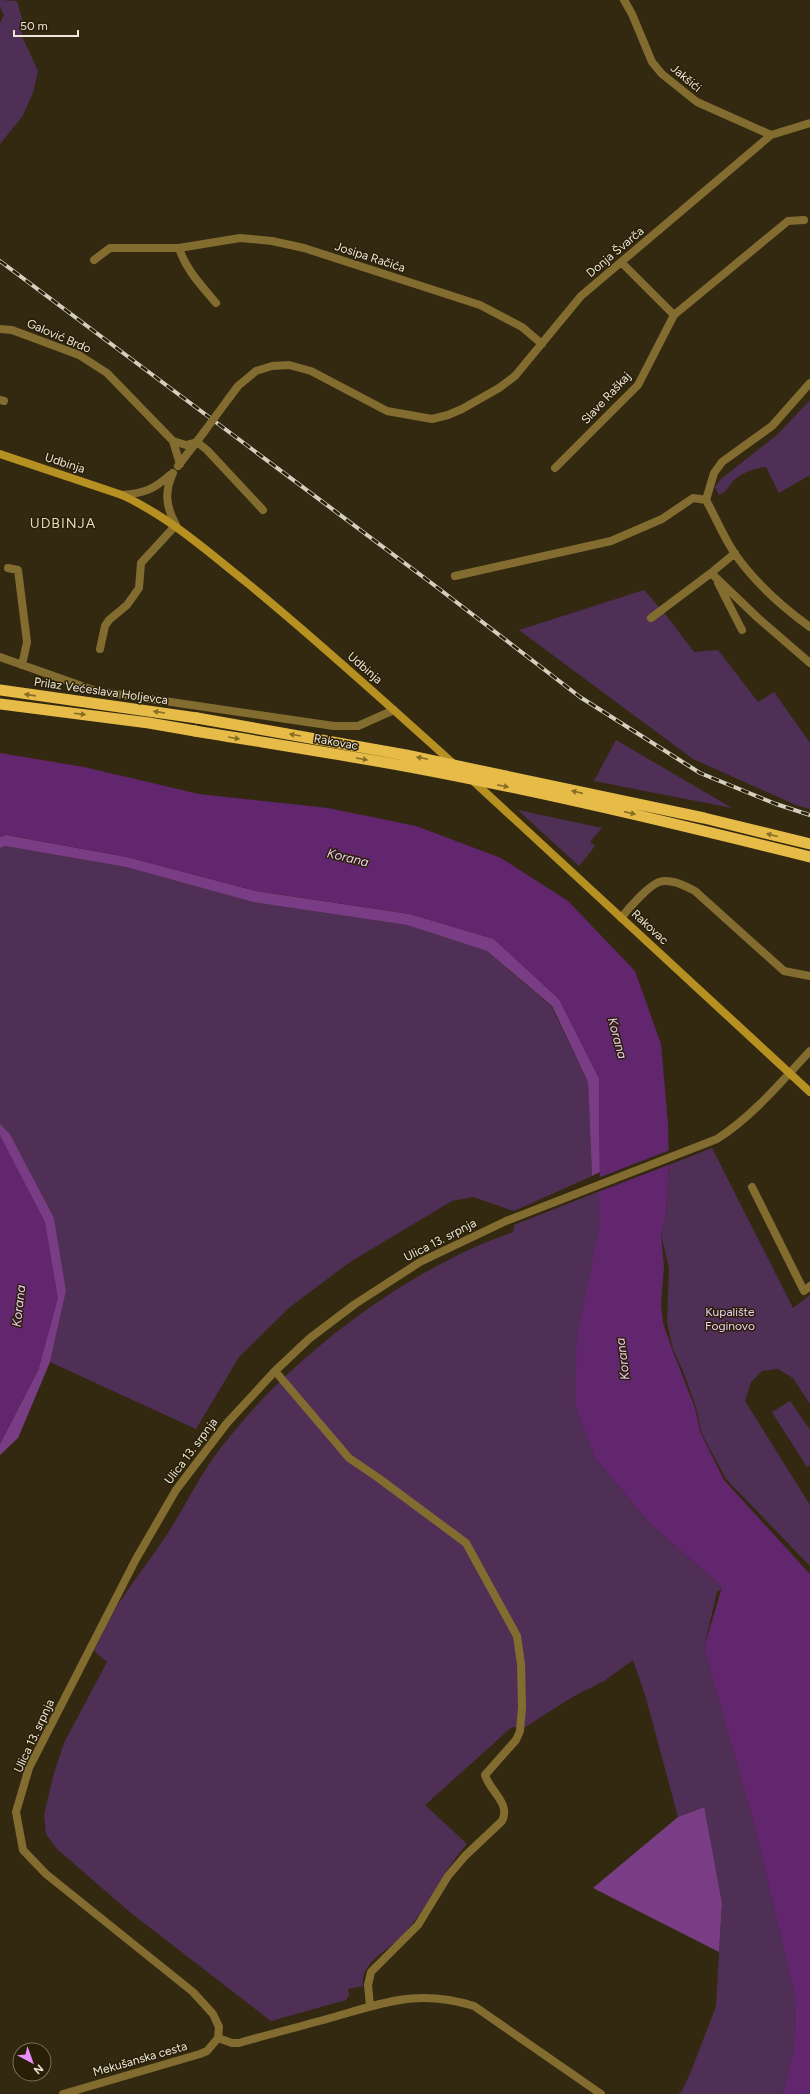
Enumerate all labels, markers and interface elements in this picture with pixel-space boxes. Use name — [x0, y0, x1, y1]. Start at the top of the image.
scale bar — [14, 12, 78, 38]
text: 50 m — [20, 19, 48, 33]
street label: Jakšići — [668, 61, 704, 95]
street label: Donja Švarča — [584, 224, 646, 280]
street label: Josipa Račića — [333, 239, 407, 275]
street label: Galović Brdo — [25, 316, 93, 356]
street label: Slave Raškaj — [578, 369, 634, 427]
street label: Udbinja — [43, 450, 87, 476]
district label: UDBINJA — [30, 515, 96, 532]
street label: Udbinja — [345, 649, 385, 687]
street label: Prilaz Većeslava Holjevca — [33, 675, 169, 707]
one-way arrow — [24, 692, 36, 698]
one-way arrow — [153, 709, 165, 715]
one-way arrow — [74, 711, 86, 718]
street label: Rakovac — [313, 731, 360, 753]
one-way arrow — [288, 732, 301, 738]
one-way arrow — [227, 735, 240, 741]
one-way arrow — [416, 755, 429, 761]
one-way arrow — [356, 757, 368, 763]
one-way arrow — [497, 783, 509, 789]
one-way arrow — [571, 788, 583, 794]
one-way arrow — [625, 810, 637, 816]
one-way arrow — [766, 832, 778, 838]
water label: Korana — [326, 845, 371, 870]
street label: Rakovac — [629, 907, 672, 948]
water label: Korana — [605, 1016, 630, 1061]
street label: Ulica 13. srpnja — [402, 1216, 478, 1264]
water label: Korana — [9, 1284, 28, 1328]
park label: Kupalište Foginovo — [705, 1305, 755, 1333]
water label: Korana — [612, 1337, 633, 1381]
street label: Ulica 13. srpnja — [162, 1415, 220, 1487]
street label: Ulica 13. srpnja — [11, 1697, 57, 1775]
street label: Mekušanska cesta — [91, 2039, 189, 2079]
north arrow — [12, 2042, 52, 2082]
text: N — [31, 2061, 46, 2077]

